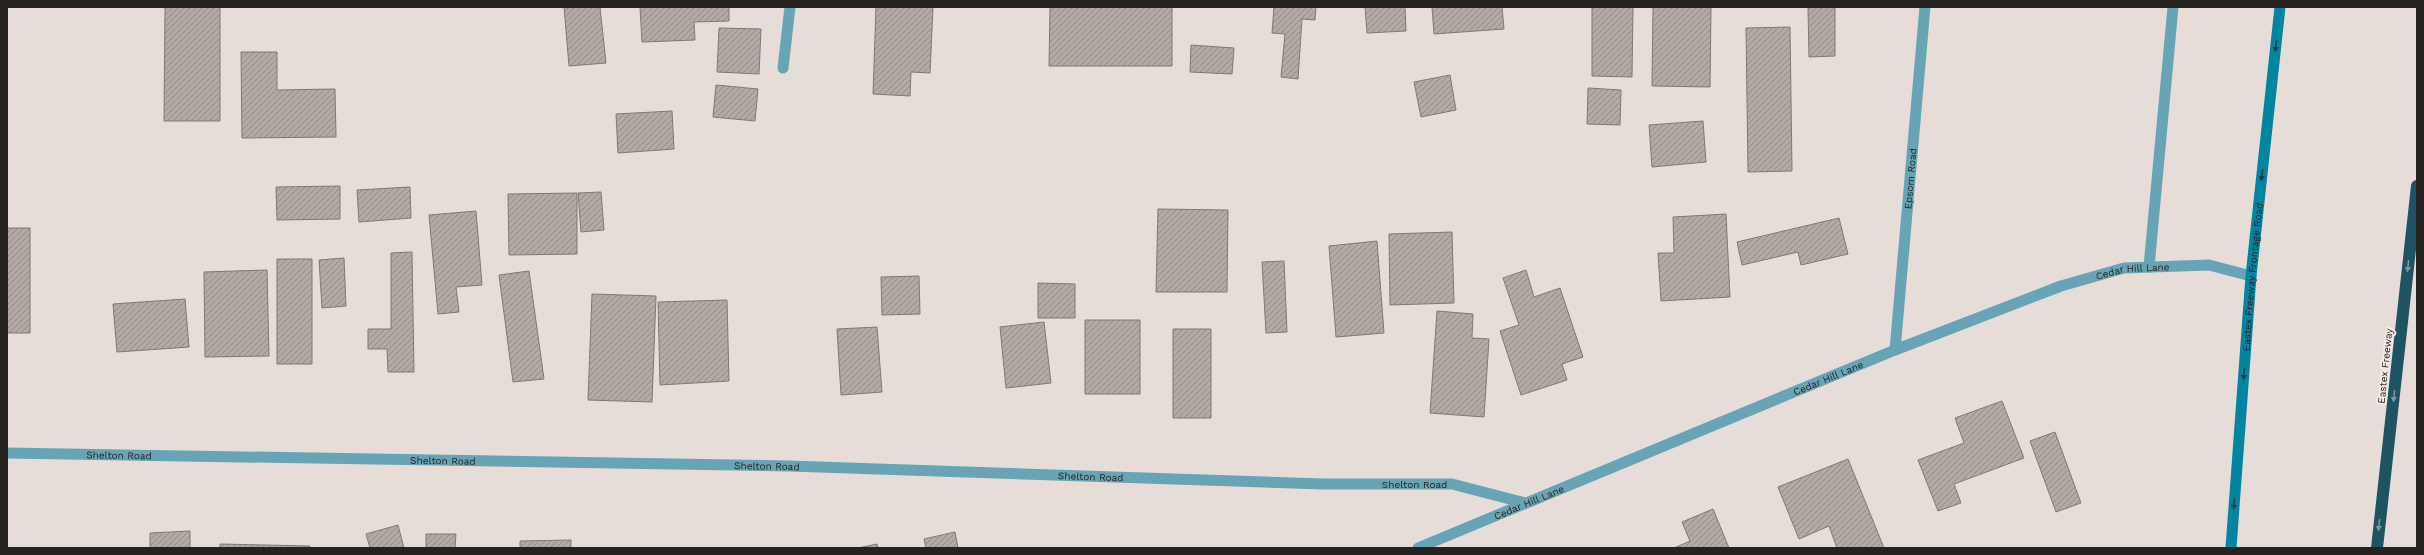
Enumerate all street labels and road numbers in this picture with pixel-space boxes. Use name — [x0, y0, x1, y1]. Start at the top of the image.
street label: Epsom Road — [1902, 148, 1918, 210]
street label: Eastex Freeway Frontage Road — [2240, 202, 2264, 352]
street label: Cedar Hill Lane — [2094, 261, 2170, 281]
street label: Eastex Freeway — [2376, 327, 2394, 404]
street label: Cedar Hill Lane — [1791, 358, 1865, 397]
street label: Shelton Road — [86, 449, 152, 461]
street label: Shelton Road — [410, 454, 476, 466]
street label: Shelton Road — [734, 460, 800, 472]
street label: Shelton Road — [1058, 470, 1124, 483]
street label: Shelton Road — [1382, 479, 1447, 490]
street label: Cedar Hill Lane — [1492, 483, 1566, 521]

